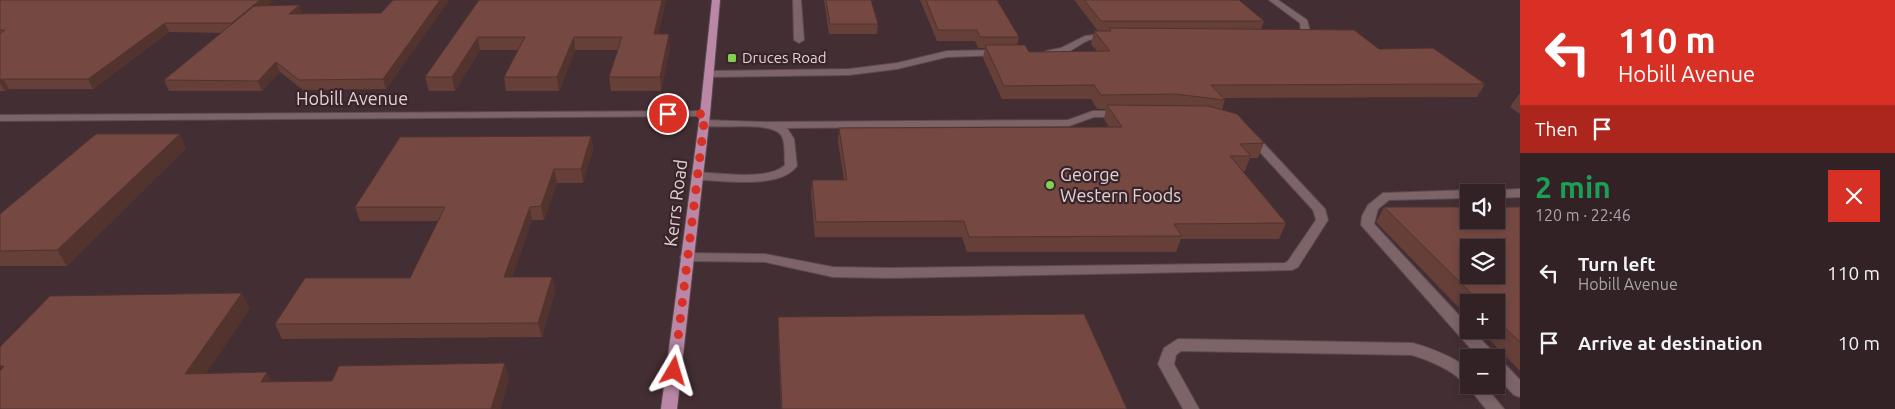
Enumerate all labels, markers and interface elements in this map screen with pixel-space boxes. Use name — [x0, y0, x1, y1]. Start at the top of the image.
icon: left — [1535, 20, 1600, 85]
text: 110 m — [1618, 20, 1716, 60]
place label: Druces Road — [742, 49, 827, 66]
marker: Druces Road — [726, 52, 738, 64]
text: Hobill Avenue — [1618, 61, 1755, 86]
street label: Hobill Avenue — [296, 88, 408, 108]
pin — [647, 93, 689, 135]
icon: arrive — [654, 100, 682, 128]
icon: arrive — [1588, 115, 1616, 143]
text: Then — [1535, 118, 1578, 140]
street label: Kerrs Road — [660, 158, 690, 248]
place label: George Western Foods — [1060, 164, 1181, 205]
text: 2 min — [1535, 170, 1611, 204]
button: close — [1828, 170, 1880, 222]
marker: George Western Foods — [1044, 179, 1056, 191]
map controls — [1460, 184, 1505, 394]
button: sound — [1460, 184, 1505, 229]
text: 120 m · 22:46 — [1535, 206, 1631, 224]
button: layers — [1460, 239, 1505, 284]
text: Turn left — [1578, 253, 1656, 275]
icon: left — [1535, 259, 1563, 287]
text: 110 m — [1827, 262, 1880, 284]
text: Hobill Avenue — [1578, 275, 1678, 293]
button: + — [1460, 294, 1505, 339]
icon: arrive — [1535, 329, 1563, 357]
text: Arrive at destination — [1578, 332, 1763, 354]
text: 10 m — [1838, 332, 1880, 354]
position arrow — [647, 344, 699, 396]
button: − — [1460, 349, 1505, 394]

